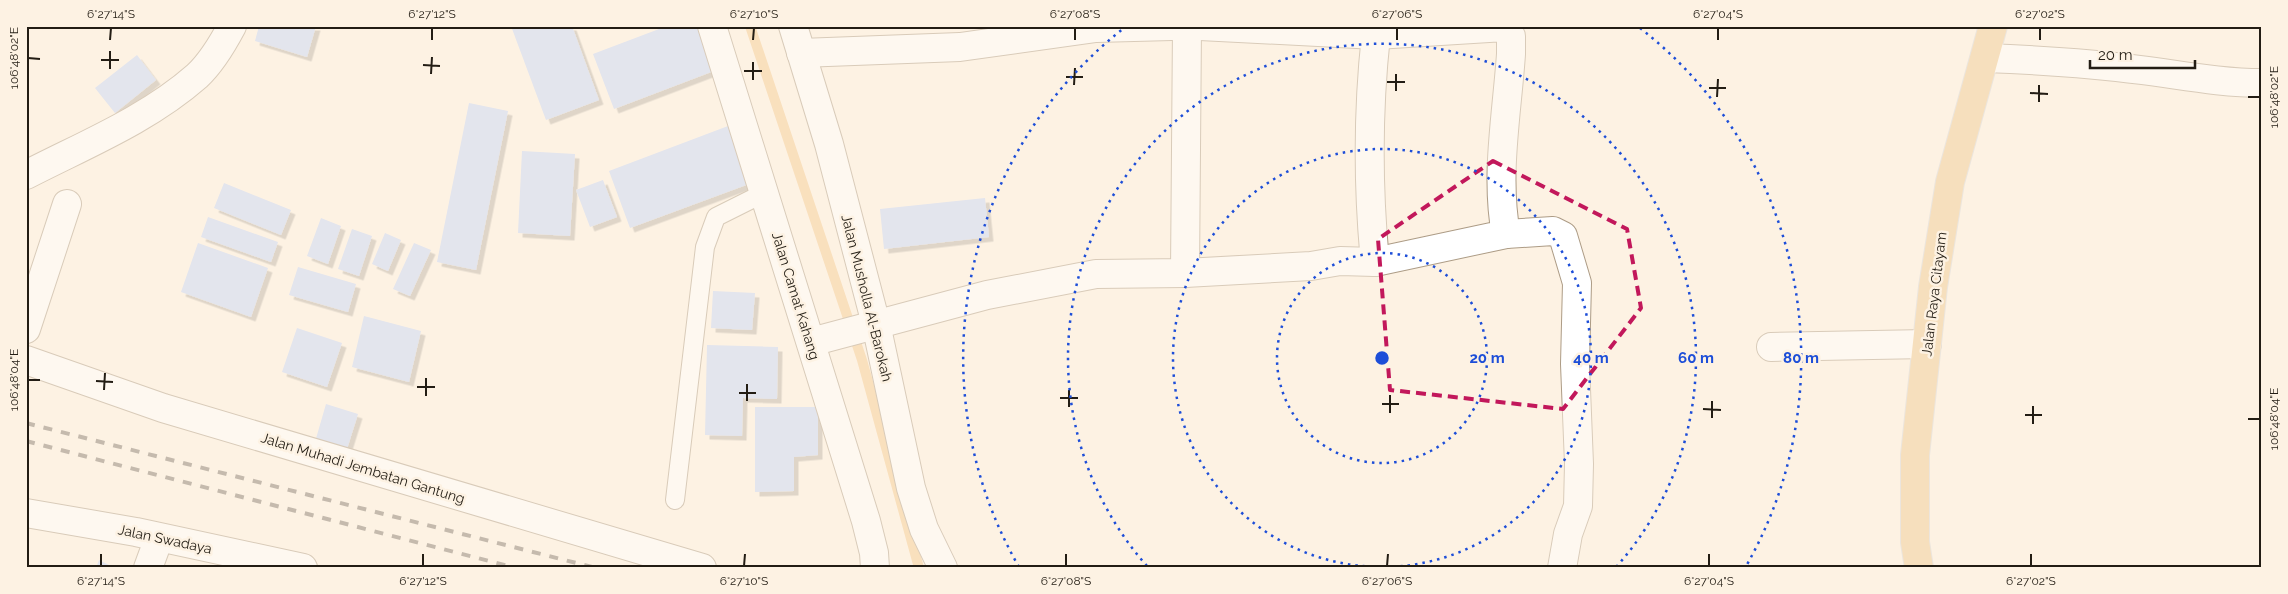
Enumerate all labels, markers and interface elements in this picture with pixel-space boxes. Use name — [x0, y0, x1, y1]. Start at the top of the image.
text: 6°27'14"S — [87, 7, 135, 21]
text: 6°27'12"S — [408, 7, 456, 21]
text: 6°27'10"S — [730, 7, 778, 21]
text: 6°27'08"S — [1050, 7, 1100, 21]
text: 6°27'06"S — [1372, 7, 1422, 21]
text: 6°27'04"S — [1693, 7, 1743, 21]
text: 6°27'02"S — [2015, 7, 2065, 21]
text: 106°48'02"E — [7, 27, 21, 89]
scale bar — [2090, 38, 2196, 70]
text: 20 m — [2098, 46, 2133, 64]
text: 106°48'02"E — [2267, 66, 2281, 128]
street label: Jalan Musholla Al-Barokah — [838, 213, 896, 383]
street label: Jalan Camat Kahang — [769, 230, 823, 362]
street label: Jalan Raya Citayam — [1918, 231, 1950, 357]
text: 106°48'04"E — [7, 349, 21, 411]
centre of rings — [1373, 349, 1391, 367]
text: 20 m — [1469, 349, 1505, 367]
text: 40 m — [1573, 349, 1609, 367]
text: 60 m — [1678, 349, 1714, 367]
text: 80 m — [1783, 349, 1819, 367]
text: 106°48'04"E — [2267, 388, 2281, 450]
street label: Jalan Muhadi Jembatan Gantung — [259, 429, 467, 507]
street label: Jalan Swadaya — [117, 521, 213, 557]
text: 6°27'14"S — [77, 574, 125, 588]
text: 6°27'12"S — [399, 574, 447, 588]
text: 6°27'10"S — [720, 574, 768, 588]
text: 6°27'08"S — [1041, 574, 1091, 588]
text: 6°27'06"S — [1362, 574, 1412, 588]
text: 6°27'04"S — [1684, 574, 1734, 588]
text: 6°27'02"S — [2006, 574, 2056, 588]

